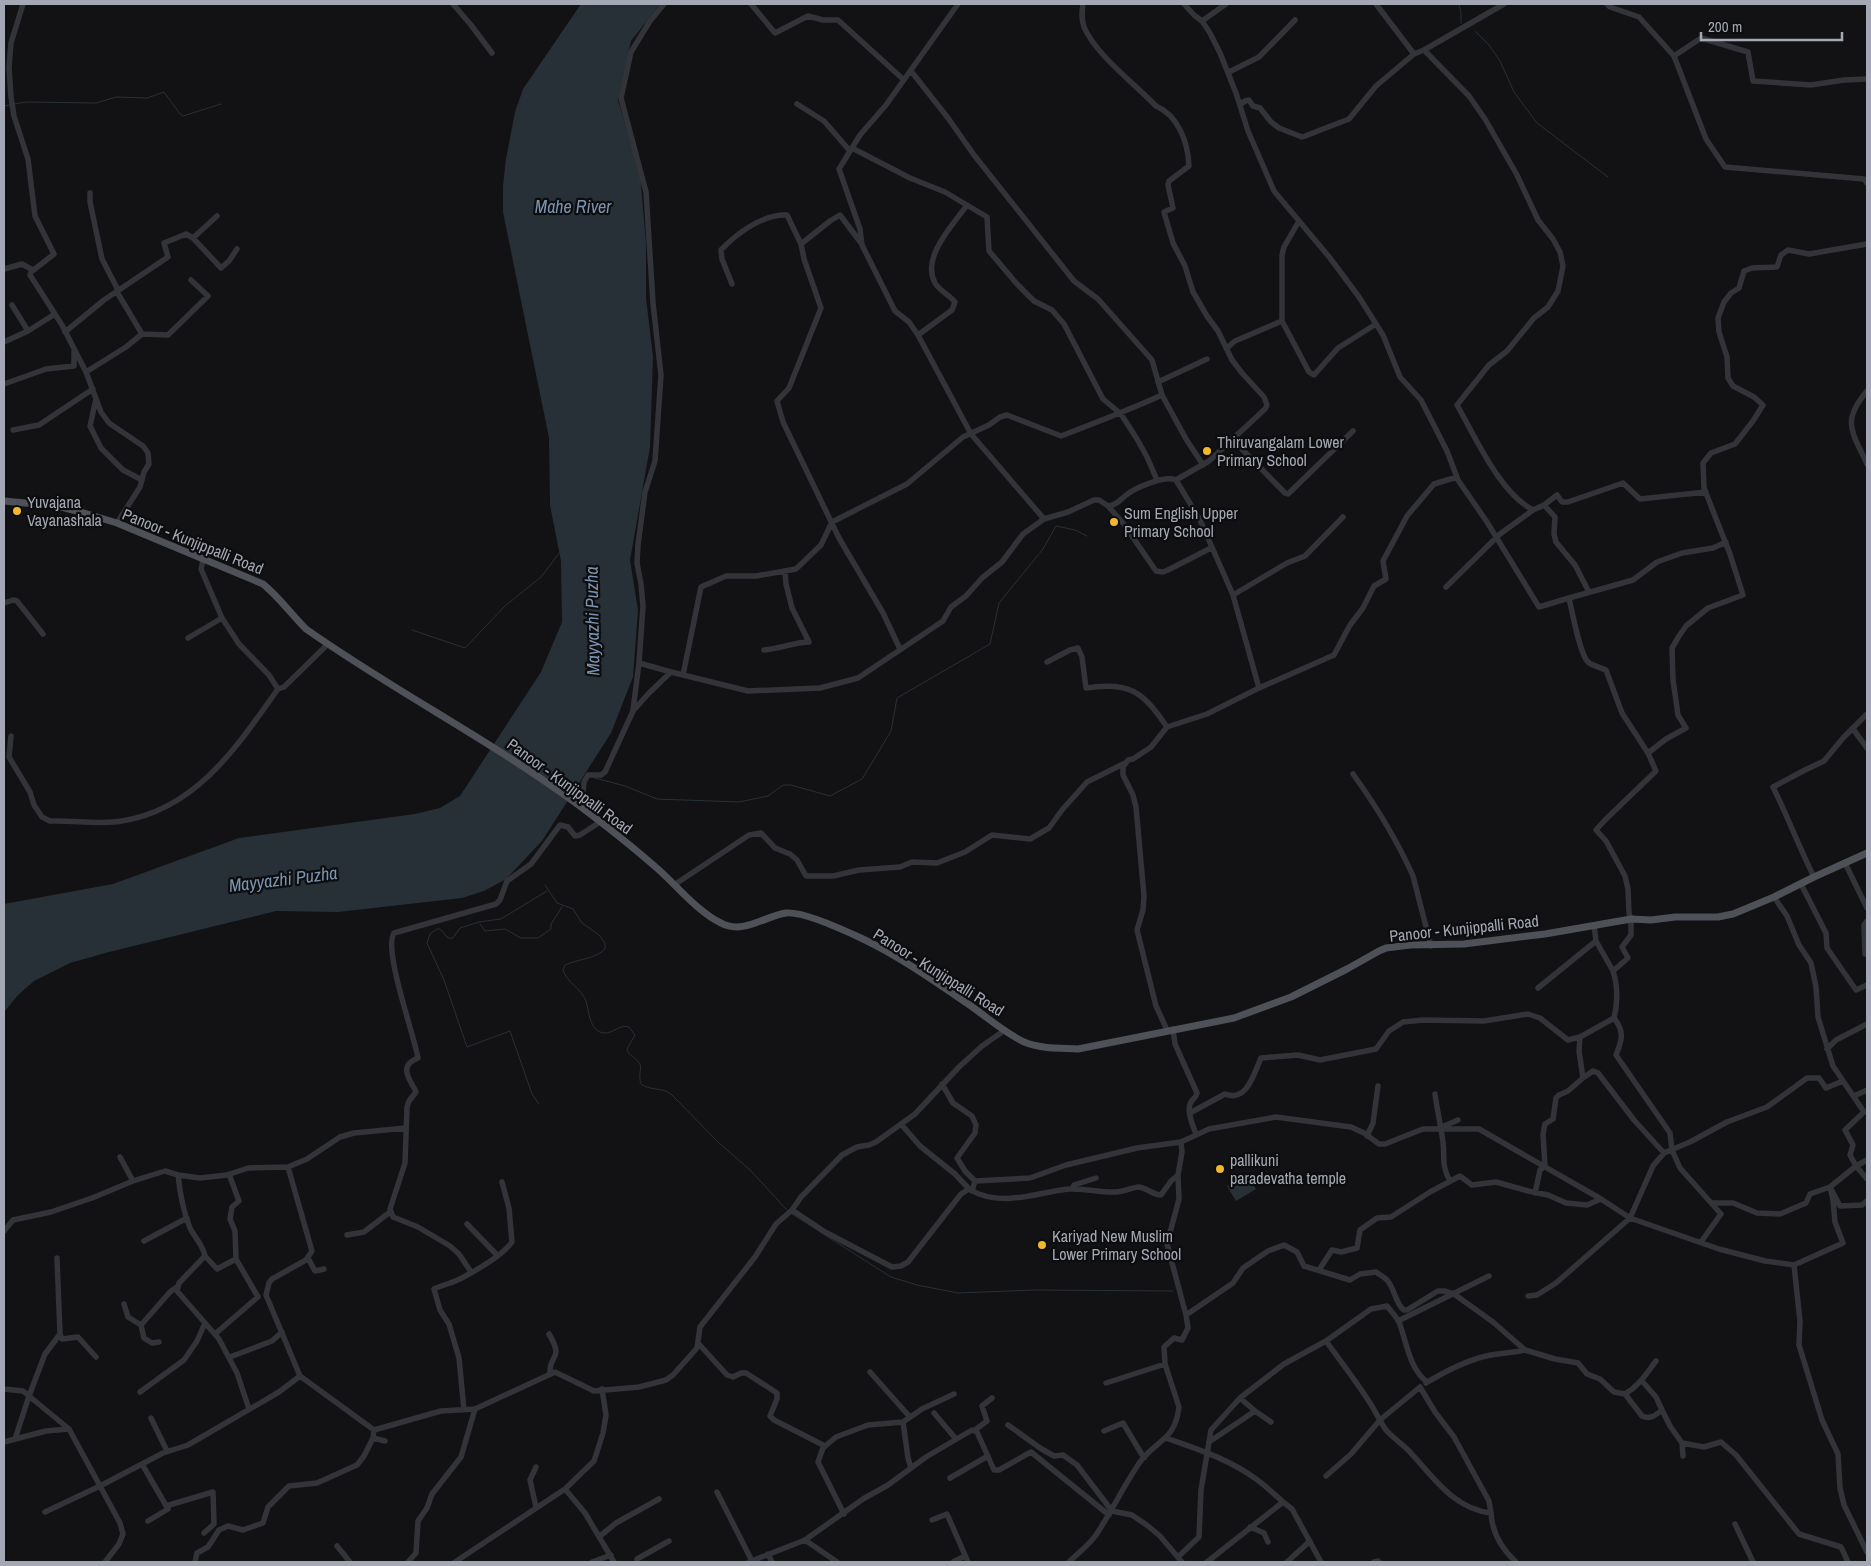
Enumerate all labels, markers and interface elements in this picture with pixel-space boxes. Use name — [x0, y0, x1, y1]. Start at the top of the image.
scale bar — [1701, 10, 1842, 42]
text: 200 m — [1708, 16, 1742, 37]
water label: Mahe River — [535, 194, 612, 219]
place label: Thiruvangalam Lower Primary School — [1217, 431, 1345, 471]
marker: Thiruvangalam Lower Primary School — [1201, 445, 1213, 457]
place label: Yuvajana Vayanashala — [27, 491, 103, 531]
place label: Sum English Upper Primary School — [1124, 502, 1238, 542]
street label: Panoor - Kunjippalli Road — [119, 503, 267, 579]
marker: Yuvajana Vayanashala — [11, 505, 23, 517]
marker: Sum English Upper Primary School — [1108, 516, 1120, 528]
water label: Mayyazhi Puzha — [579, 566, 605, 676]
street label: Panoor - Kunjippalli Road — [503, 733, 637, 839]
water label: Mayyazhi Puzha — [227, 860, 339, 898]
street label: Panoor - Kunjippalli Road — [1388, 909, 1540, 947]
street label: Panoor - Kunjippalli Road — [869, 923, 1009, 1021]
place label: pallikuni paradevatha temple — [1230, 1149, 1346, 1189]
marker: pallikuni paradevatha temple — [1214, 1163, 1226, 1175]
place label: Kariyad New Muslim Lower Primary School — [1052, 1225, 1181, 1265]
marker: Kariyad New Muslim Lower Primary School — [1036, 1239, 1048, 1251]

